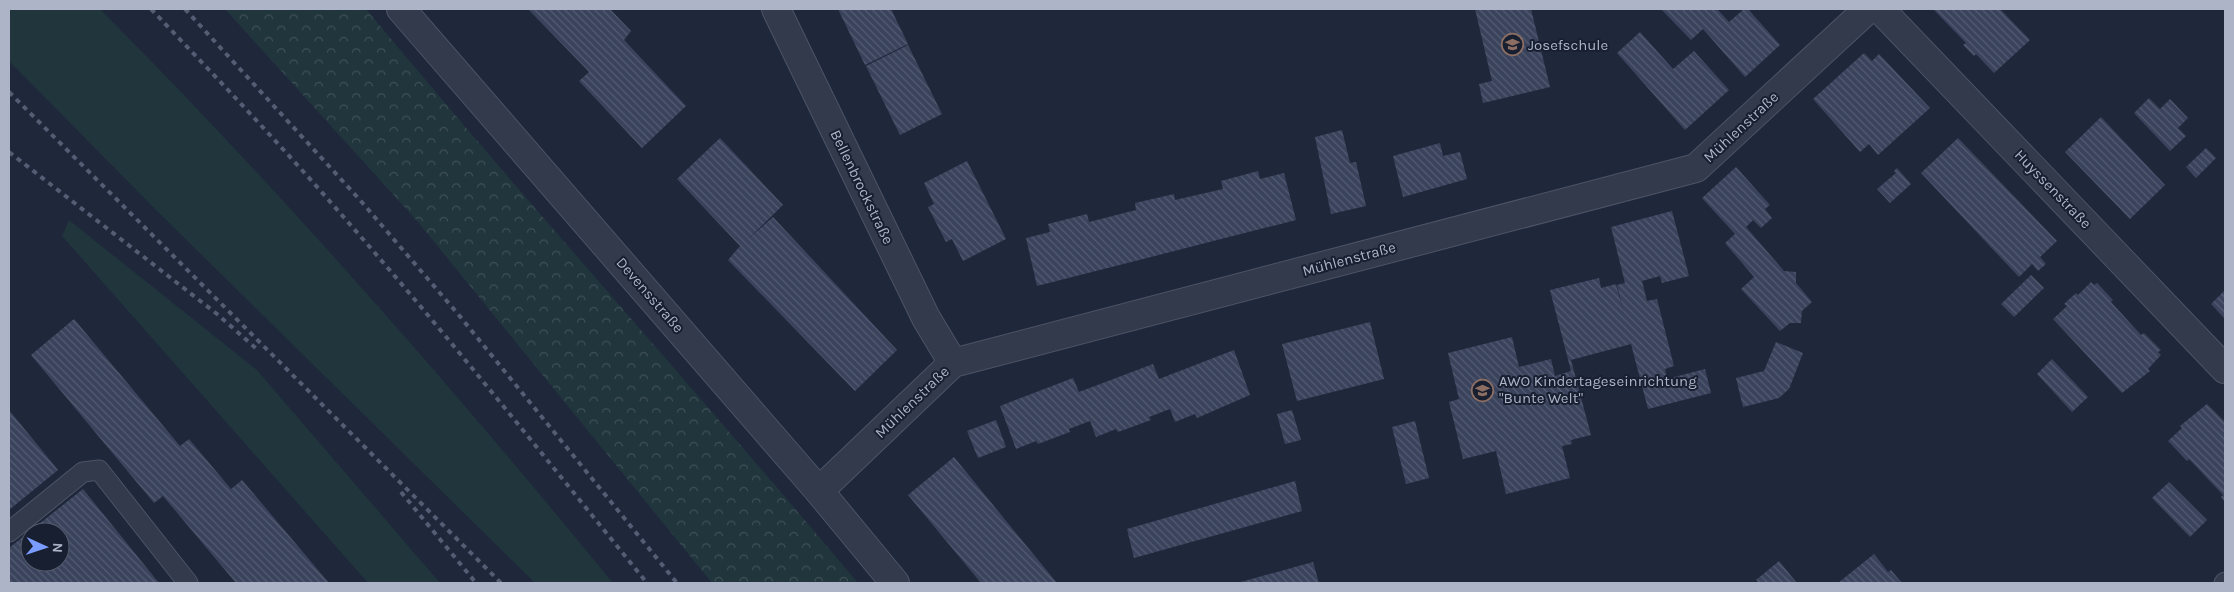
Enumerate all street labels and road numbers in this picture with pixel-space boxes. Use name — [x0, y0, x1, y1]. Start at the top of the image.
street label: Mühlenstraße — [1700, 88, 1782, 166]
street label: Bellenbrockstraße — [827, 127, 897, 247]
street label: Huyssenstraße — [2011, 146, 2095, 232]
street label: Mühlenstraße — [1300, 238, 1398, 280]
street label: Devensstraße — [612, 254, 688, 336]
street label: Mühlenstraße — [871, 362, 953, 442]

